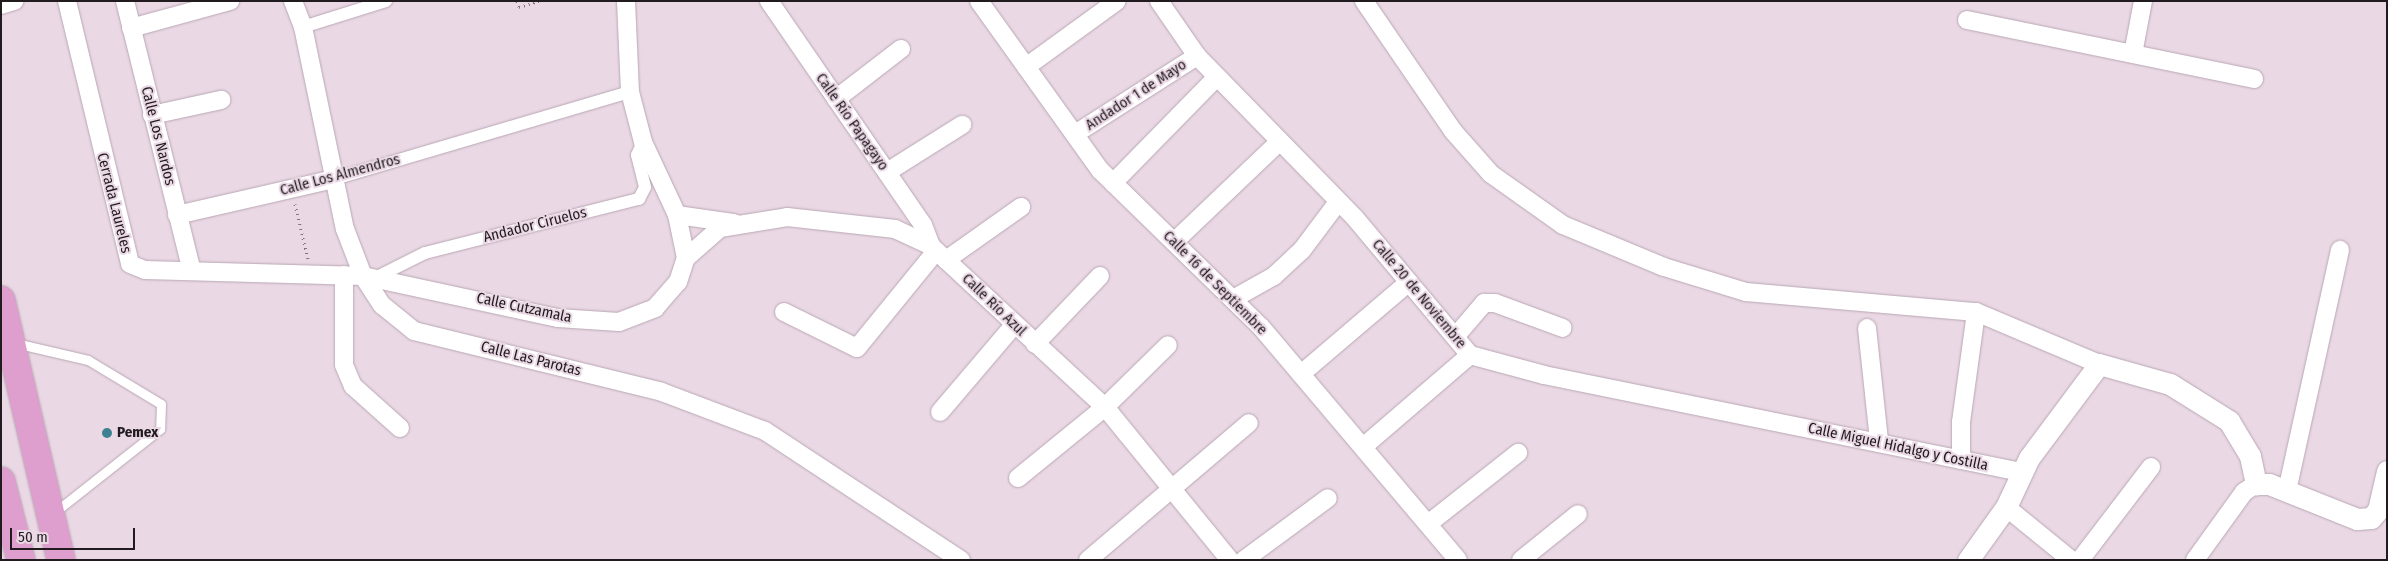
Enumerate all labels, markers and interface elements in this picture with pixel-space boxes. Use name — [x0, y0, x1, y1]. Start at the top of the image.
street label: Andador 1 de Mayo — [1082, 56, 1190, 134]
street label: Calle Río Papagayo — [812, 70, 892, 174]
street label: Calle Los Nardos — [137, 85, 179, 187]
street label: Calle Los Almendros — [278, 150, 402, 200]
street label: Cerrada Laureles — [93, 151, 135, 255]
street label: Andador Ciruelos — [481, 203, 589, 247]
street label: Calle 16 de Septiembre — [1159, 227, 1271, 339]
street label: Calle 20 de Noviembre — [1368, 236, 1470, 352]
street label: Calle Río Azul — [958, 270, 1030, 340]
street label: Calle Cutzamala — [475, 289, 573, 327]
street label: Calle Las Parotas — [479, 338, 583, 380]
street label: Calle Miguel Hidalgo y Costilla — [1806, 419, 1990, 475]
place label: Pemex — [117, 424, 158, 442]
marker: Pemex — [101, 427, 113, 439]
scale bar — [12, 518, 138, 550]
text: 50 m — [18, 528, 48, 546]

